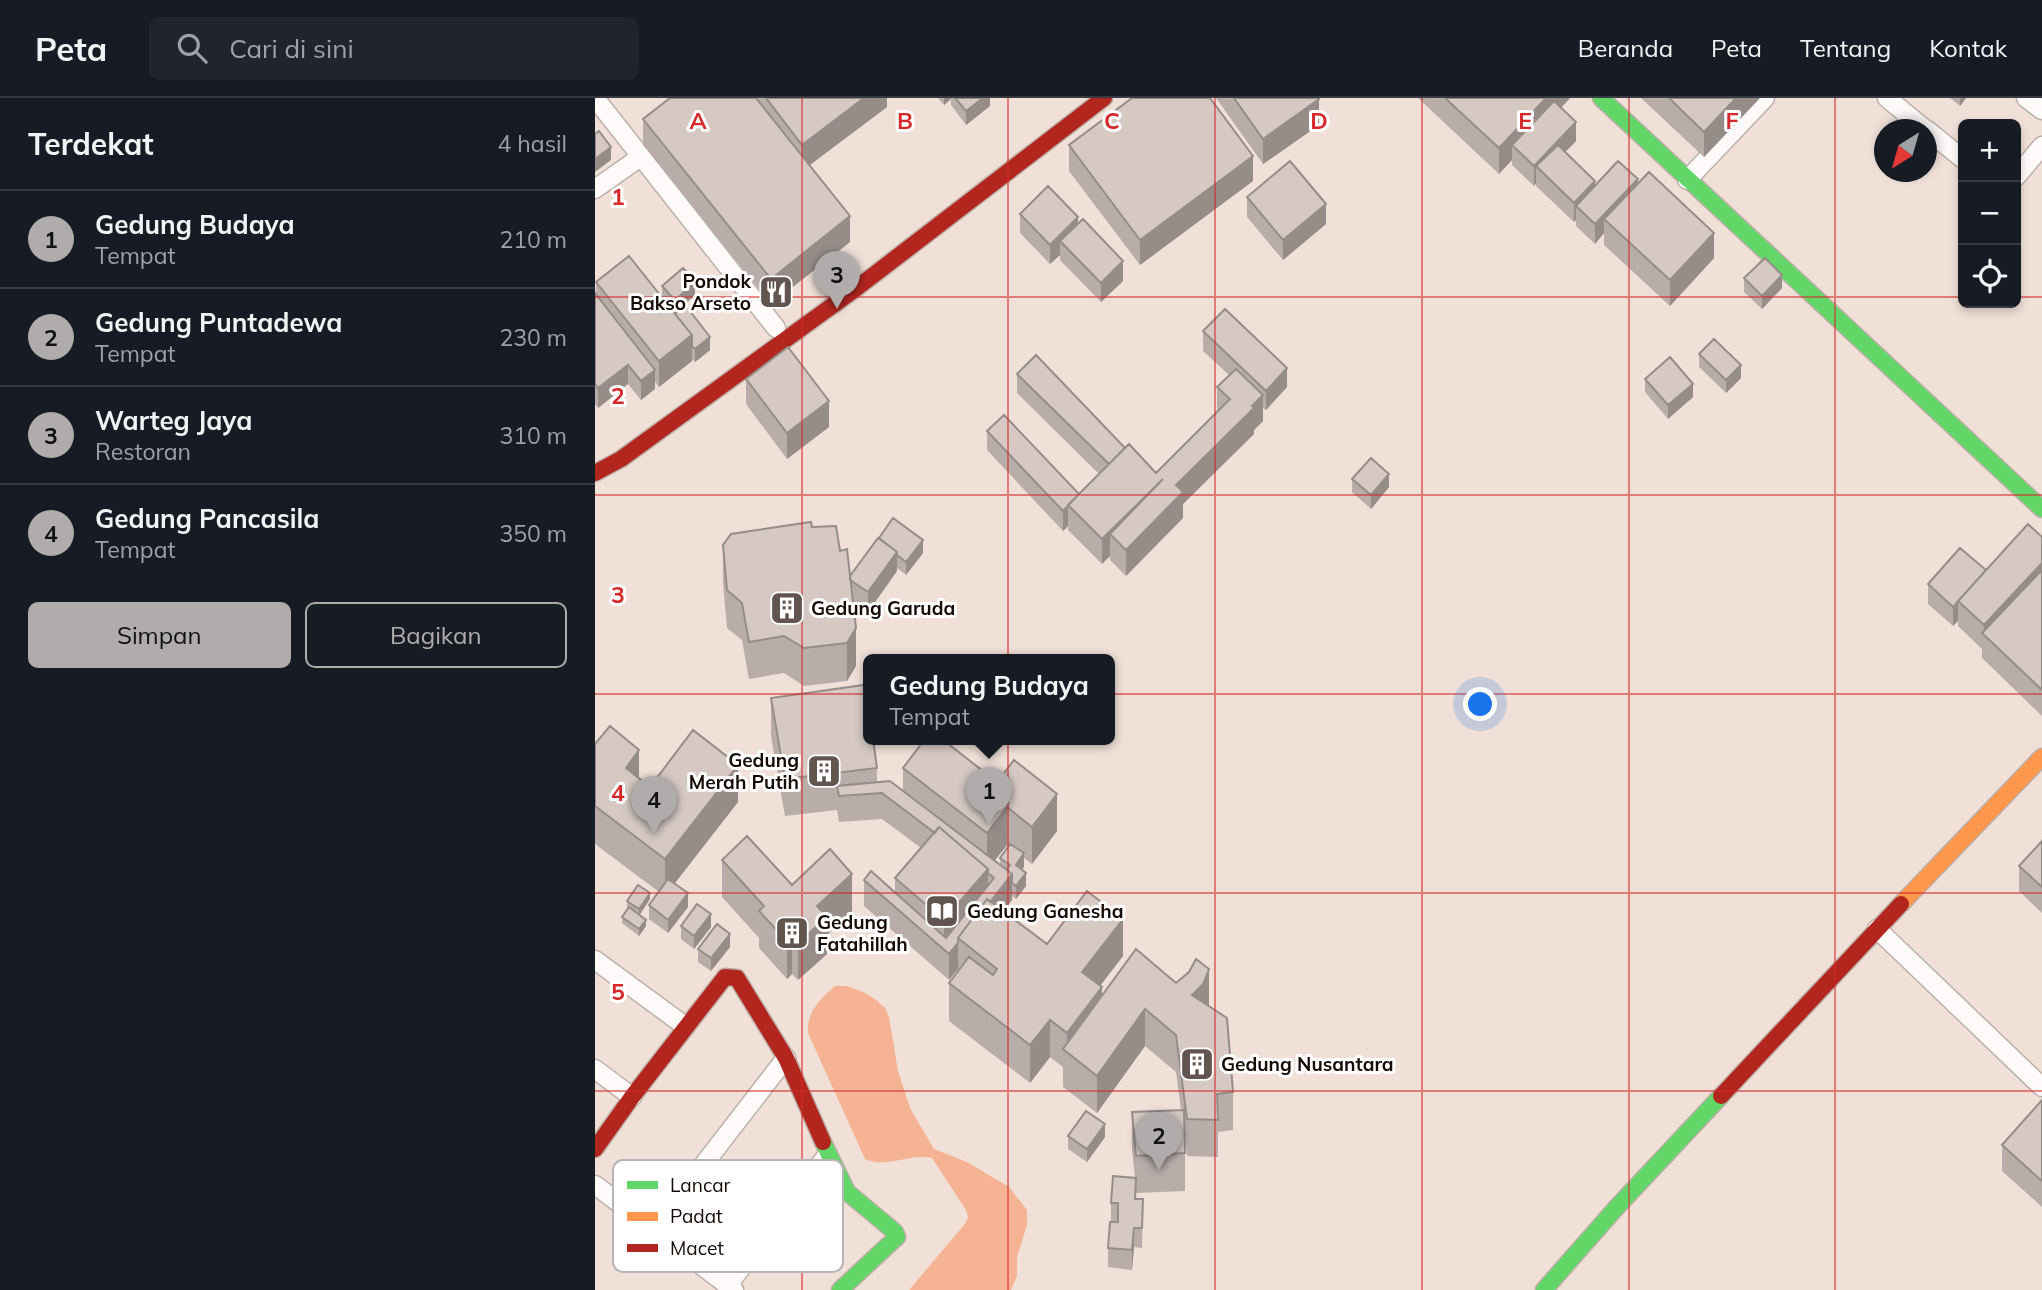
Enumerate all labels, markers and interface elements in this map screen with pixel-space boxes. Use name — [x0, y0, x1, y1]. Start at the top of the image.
search box — [149, 17, 639, 80]
text: Peta — [35, 28, 107, 69]
icon: search — [173, 29, 211, 67]
text: Cari di sini — [229, 32, 354, 65]
text: Beranda — [1578, 33, 1673, 63]
text: Peta — [1711, 33, 1762, 63]
text: Tentang — [1800, 33, 1891, 63]
text: Kontak — [1929, 33, 2007, 63]
text: A — [689, 106, 707, 135]
text: B — [897, 106, 913, 135]
text: C — [1104, 106, 1120, 135]
text: D — [1310, 106, 1328, 135]
text: E — [1518, 106, 1532, 135]
text: F — [1725, 106, 1739, 135]
north arrow — [1874, 119, 1937, 182]
map controls — [1958, 119, 2021, 308]
button: + — [1958, 119, 2021, 182]
text: Terdekat — [28, 125, 154, 163]
text: 4 hasil — [498, 129, 567, 158]
text: 1 — [611, 182, 625, 211]
button: − — [1958, 182, 2021, 245]
text: Gedung Budaya — [95, 208, 295, 241]
text: 1 — [44, 225, 58, 254]
text: 210 m — [499, 225, 567, 254]
text: Tempat — [95, 241, 176, 270]
button: locate — [1958, 245, 2021, 308]
pin: 3 — [814, 251, 860, 309]
place label: Pondok Bakso Arseto — [630, 269, 752, 315]
restaurant icon: Pondok Bakso Arseto — [757, 273, 795, 311]
text: Gedung Puntadewa — [95, 306, 342, 339]
text: 2 — [44, 323, 58, 352]
text: 230 m — [499, 323, 567, 352]
text: Tempat — [95, 339, 176, 368]
text: 2 — [611, 381, 625, 410]
text: Warteg Jaya — [95, 404, 252, 437]
text: 3 — [44, 421, 58, 450]
text: 310 m — [499, 421, 567, 450]
text: Restoran — [95, 437, 191, 466]
text: Gedung Pancasila — [95, 502, 319, 535]
text: 4 — [44, 519, 58, 548]
text: 350 m — [499, 519, 567, 548]
text: Tempat — [95, 535, 176, 564]
text: 3 — [611, 580, 625, 609]
building icon: Gedung Garuda — [768, 589, 806, 627]
place label: Gedung Garuda — [811, 596, 955, 620]
button: Simpan — [28, 602, 291, 668]
button: Bagikan — [305, 602, 567, 668]
popup — [863, 654, 1115, 745]
text: Gedung Budaya — [889, 669, 1089, 702]
your location — [1463, 687, 1497, 721]
text: Tempat — [889, 702, 970, 731]
place label: Gedung Merah Putih — [689, 748, 799, 794]
building icon: Gedung Merah Putih — [805, 752, 843, 790]
pin: 1 — [966, 767, 1012, 825]
pin: 4 — [631, 776, 677, 834]
text: 4 — [611, 778, 625, 807]
library icon: Gedung Ganesha — [923, 892, 961, 930]
place label: Gedung Ganesha — [967, 899, 1124, 923]
place label: Gedung Fatahillah — [817, 910, 908, 956]
building icon: Gedung Fatahillah — [773, 914, 811, 952]
text: 5 — [611, 977, 625, 1006]
building icon: Gedung Nusantara — [1178, 1045, 1216, 1083]
place label: Gedung Nusantara — [1221, 1052, 1394, 1076]
pin: 2 — [1136, 1112, 1182, 1170]
legend — [613, 1160, 843, 1272]
text: Lancar — [670, 1173, 731, 1197]
text: Padat — [670, 1204, 723, 1228]
text: Macet — [670, 1236, 724, 1260]

